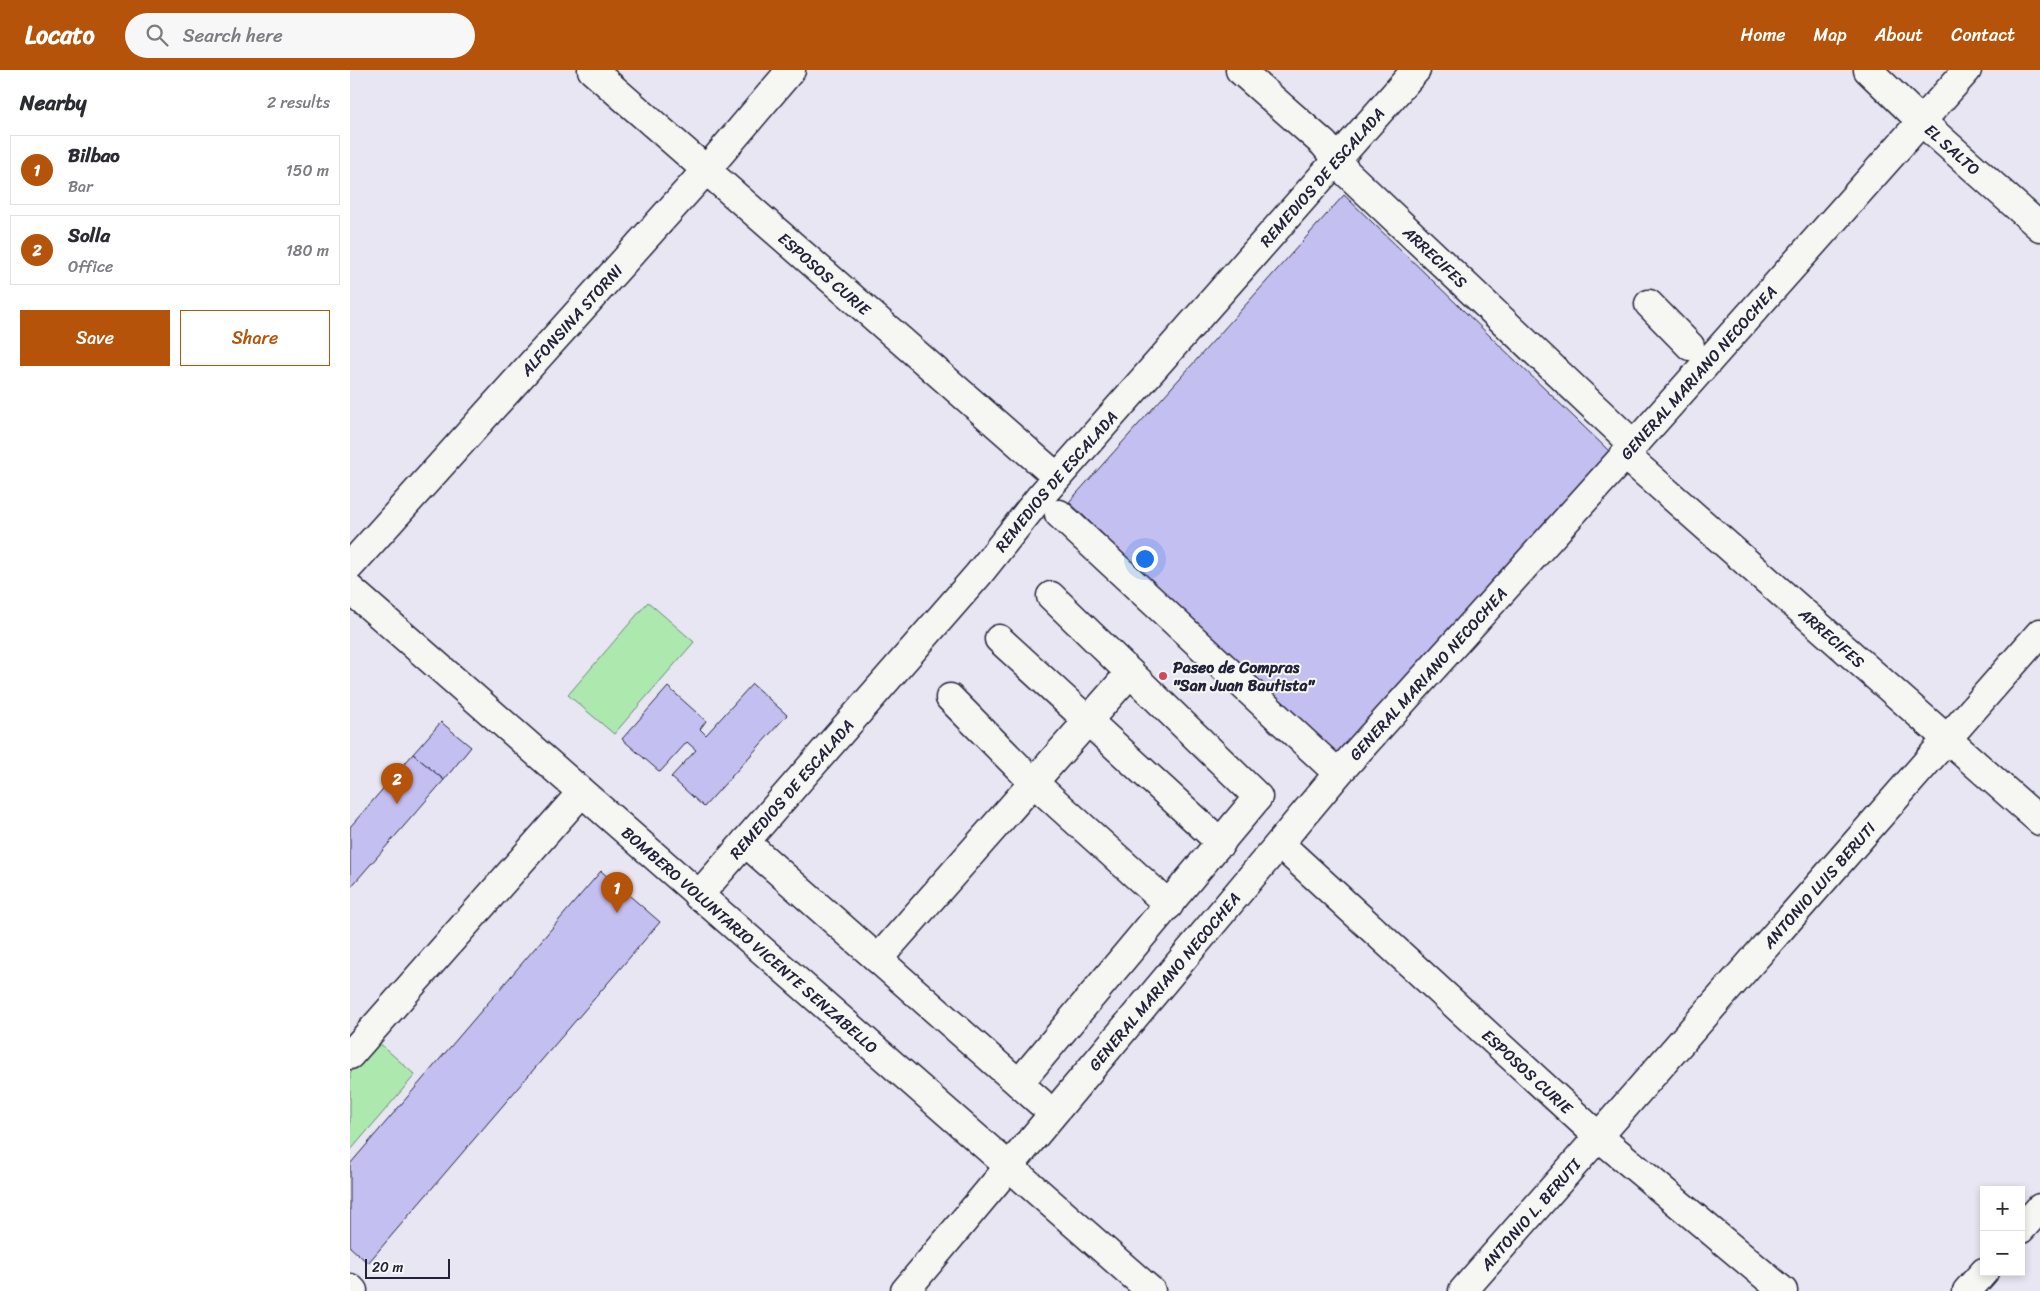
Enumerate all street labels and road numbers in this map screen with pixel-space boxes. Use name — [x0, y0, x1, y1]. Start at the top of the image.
street label: REMEDIOS DE ESCALADA — [1252, 101, 1392, 254]
street label: EL SALTO — [1917, 116, 1987, 183]
street label: ARRECIFES — [1395, 218, 1475, 296]
street label: ESPOSOS CURIE — [771, 225, 878, 324]
street label: ALFONSINA STORNI — [512, 257, 630, 384]
street label: GENERAL MARIANO NECOCHEA — [1613, 279, 1785, 467]
street label: REMEDIOS DE ESCALADA — [987, 404, 1125, 559]
street label: GENERAL MARIANO NECOCHEA — [1342, 580, 1515, 768]
street label: ARRECIFES — [1791, 600, 1872, 676]
street label: REMEDIOS DE ESCALADA — [722, 712, 861, 866]
street label: ANTONIO LUIS BERUTI — [1755, 815, 1883, 956]
street label: BOMBERO VOLUNTARIO VICENTE SENZABELLO — [615, 819, 885, 1061]
street label: GENERAL MARIANO NECOCHEA — [1081, 885, 1248, 1077]
street label: ESPOSOS CURIE — [1475, 1022, 1580, 1122]
street label: ANTONIO L. BERUTI — [1472, 1151, 1589, 1278]

